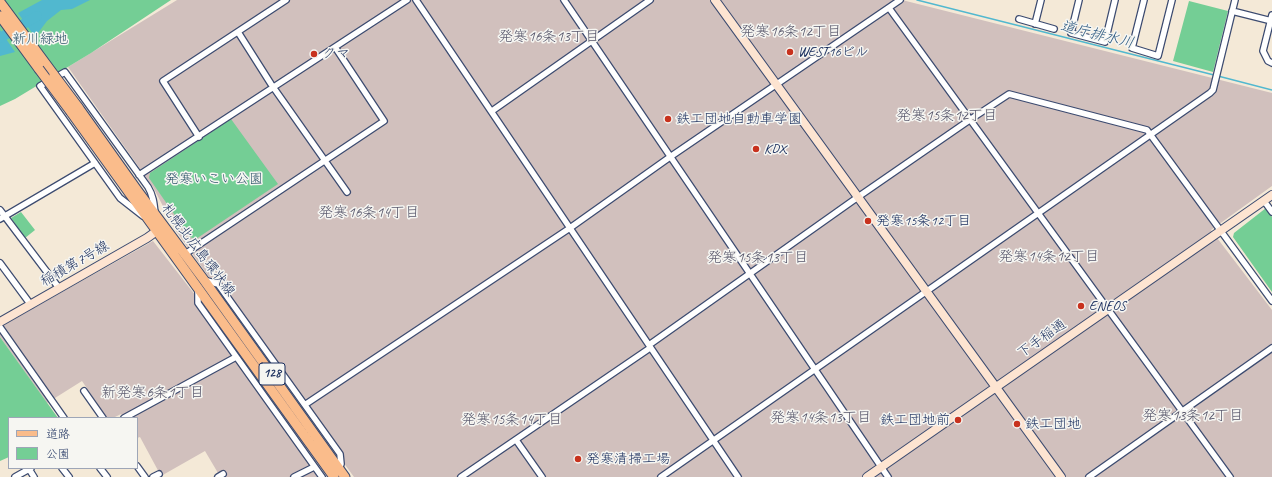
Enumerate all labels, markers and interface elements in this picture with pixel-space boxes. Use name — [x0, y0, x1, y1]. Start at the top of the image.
water label: 道庁排水川 — [1058, 17, 1136, 53]
district label: 発寒16条12丁目 — [740, 23, 842, 41]
district label: 発寒16条13丁目 — [498, 28, 600, 46]
park label: 新川緑地 — [12, 31, 68, 47]
place label: WEST16ビル — [798, 44, 869, 60]
place label: クマ — [322, 46, 350, 62]
marker: WEST16ビル — [785, 47, 795, 57]
marker: クマ — [309, 49, 319, 59]
district label: 発寒15条12丁目 — [896, 107, 998, 125]
place label: 鉄工団地自動車学園 — [676, 111, 802, 127]
marker: 鉄工団地自動車学園 — [663, 114, 673, 124]
place label: KDX — [764, 141, 786, 157]
marker: KDX — [751, 144, 761, 154]
park label: 発寒いこい公園 — [165, 171, 263, 187]
street label: 札幌北広島環状線 — [158, 200, 238, 300]
district label: 発寒16条14丁目 — [318, 204, 420, 222]
place label: 発寒15条12丁目 — [876, 213, 971, 229]
marker: 発寒15条12丁目 — [863, 216, 873, 226]
street label: 稲積第7号線 — [38, 238, 112, 290]
district label: 発寒14条12丁目 — [998, 248, 1100, 266]
district label: 発寒15条13丁目 — [707, 249, 809, 267]
place label: ENEOS — [1089, 298, 1126, 314]
marker: ENEOS — [1076, 301, 1086, 311]
street label: 下手稲通 — [1014, 316, 1070, 362]
road number: 128 — [259, 363, 285, 385]
district label: 新発寒6条1丁目 — [101, 384, 205, 402]
district label: 発寒13条12丁目 — [1142, 407, 1244, 425]
district label: 発寒14条13丁目 — [770, 409, 872, 427]
district label: 発寒15条14丁目 — [461, 411, 563, 429]
place label: 鉄工団地前 — [880, 412, 950, 428]
marker: 鉄工団地前 — [953, 415, 963, 425]
place label: 鉄工団地 — [1025, 416, 1081, 432]
legend — [8, 417, 138, 469]
marker: 鉄工団地 — [1012, 419, 1022, 429]
text: 道路 — [46, 426, 70, 442]
text: 公園 — [46, 446, 70, 462]
place label: 発寒清掃工場 — [586, 451, 670, 467]
marker: 発寒清掃工場 — [573, 454, 583, 464]

